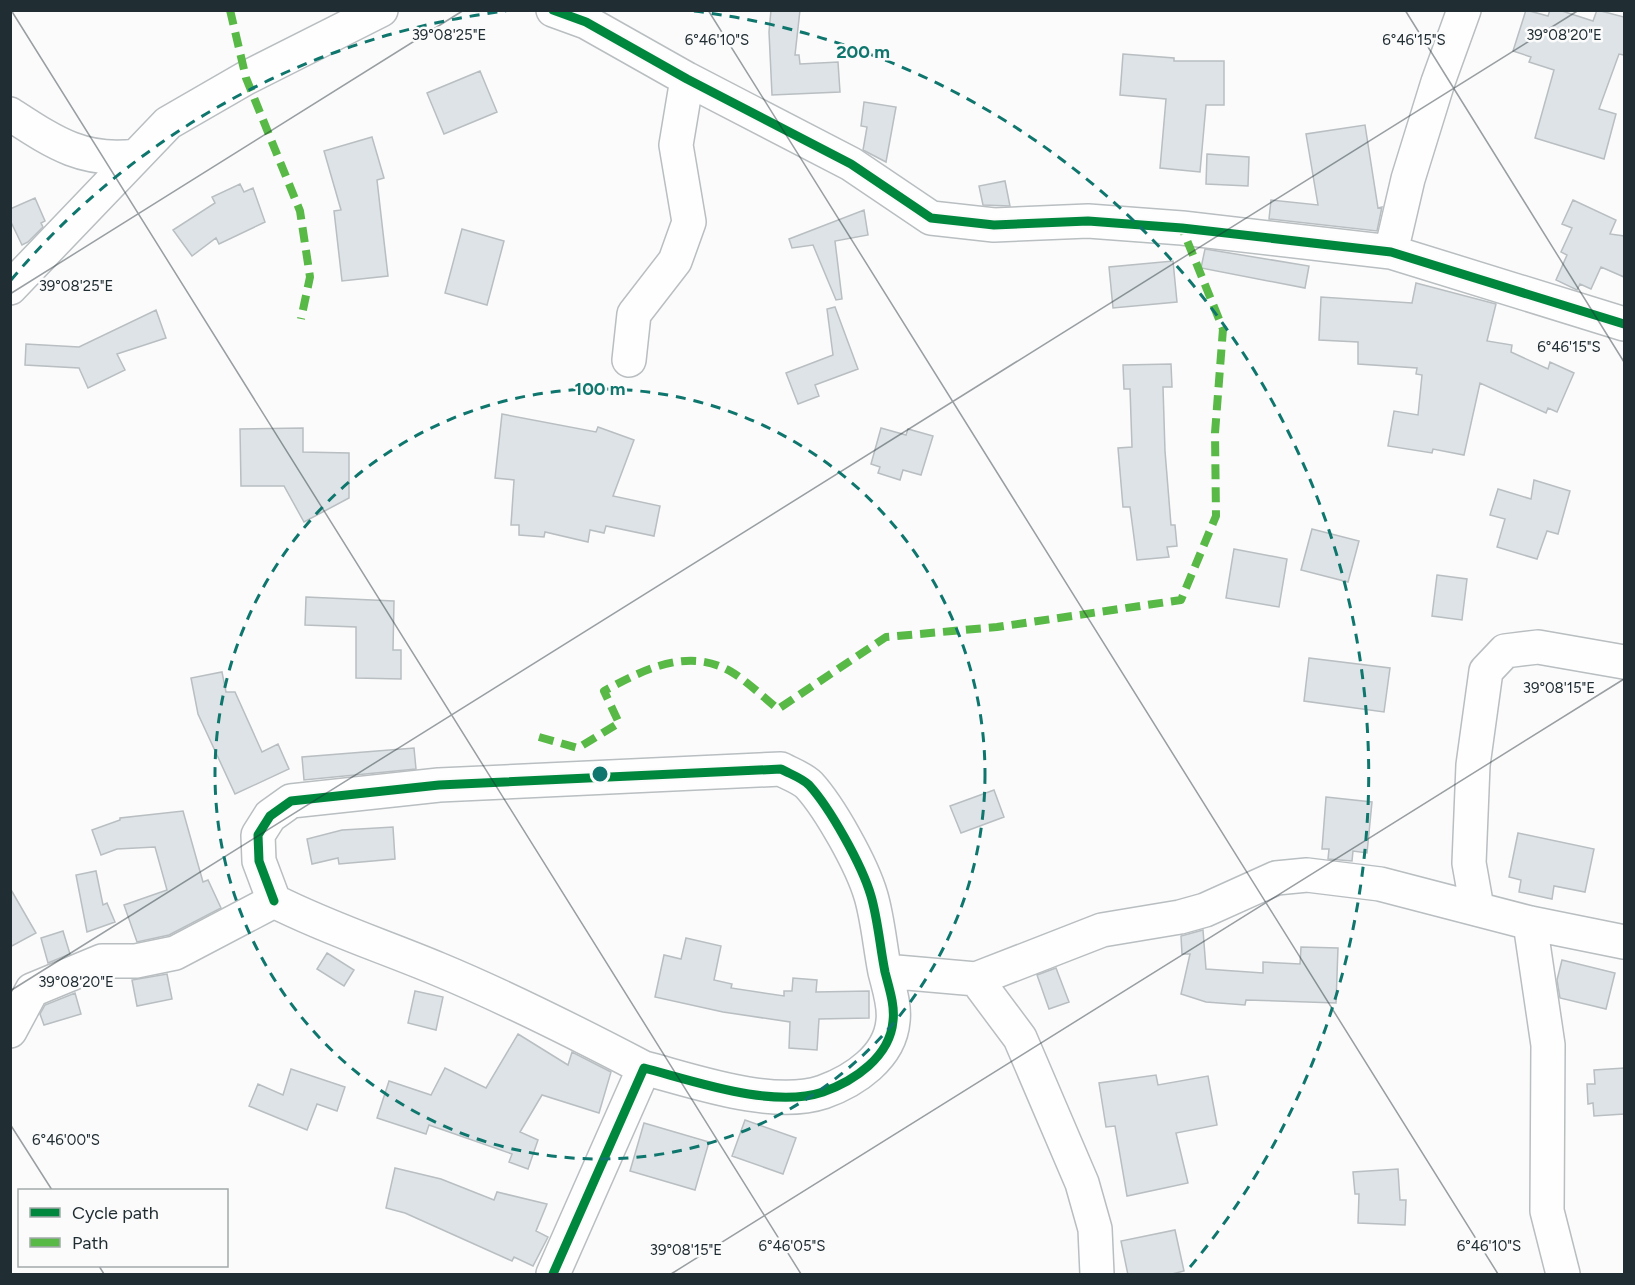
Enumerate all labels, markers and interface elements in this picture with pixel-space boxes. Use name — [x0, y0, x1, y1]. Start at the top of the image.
text: 39°08'25"E — [412, 26, 486, 44]
text: 39°08'20"E — [1526, 26, 1602, 44]
text: 6°46'10"S — [685, 31, 749, 49]
text: 6°46'15"S — [1382, 31, 1446, 49]
text: 200 m — [836, 41, 890, 63]
text: 39°08'25"E — [39, 277, 113, 295]
text: 6°46'15"S — [1537, 338, 1601, 356]
text: 100 m — [575, 378, 625, 400]
text: 39°08'15"E — [1523, 679, 1595, 697]
centre of rings — [590, 764, 610, 784]
text: 39°08'20"E — [38, 973, 114, 991]
text: 6°46'00"S — [32, 1131, 100, 1149]
legend — [18, 1189, 228, 1267]
text: Cycle path — [72, 1202, 159, 1224]
text: Path — [72, 1232, 108, 1254]
text: 6°46'05"S — [758, 1237, 826, 1255]
text: 6°46'10"S — [1457, 1237, 1521, 1255]
text: 39°08'15"E — [650, 1241, 722, 1259]

